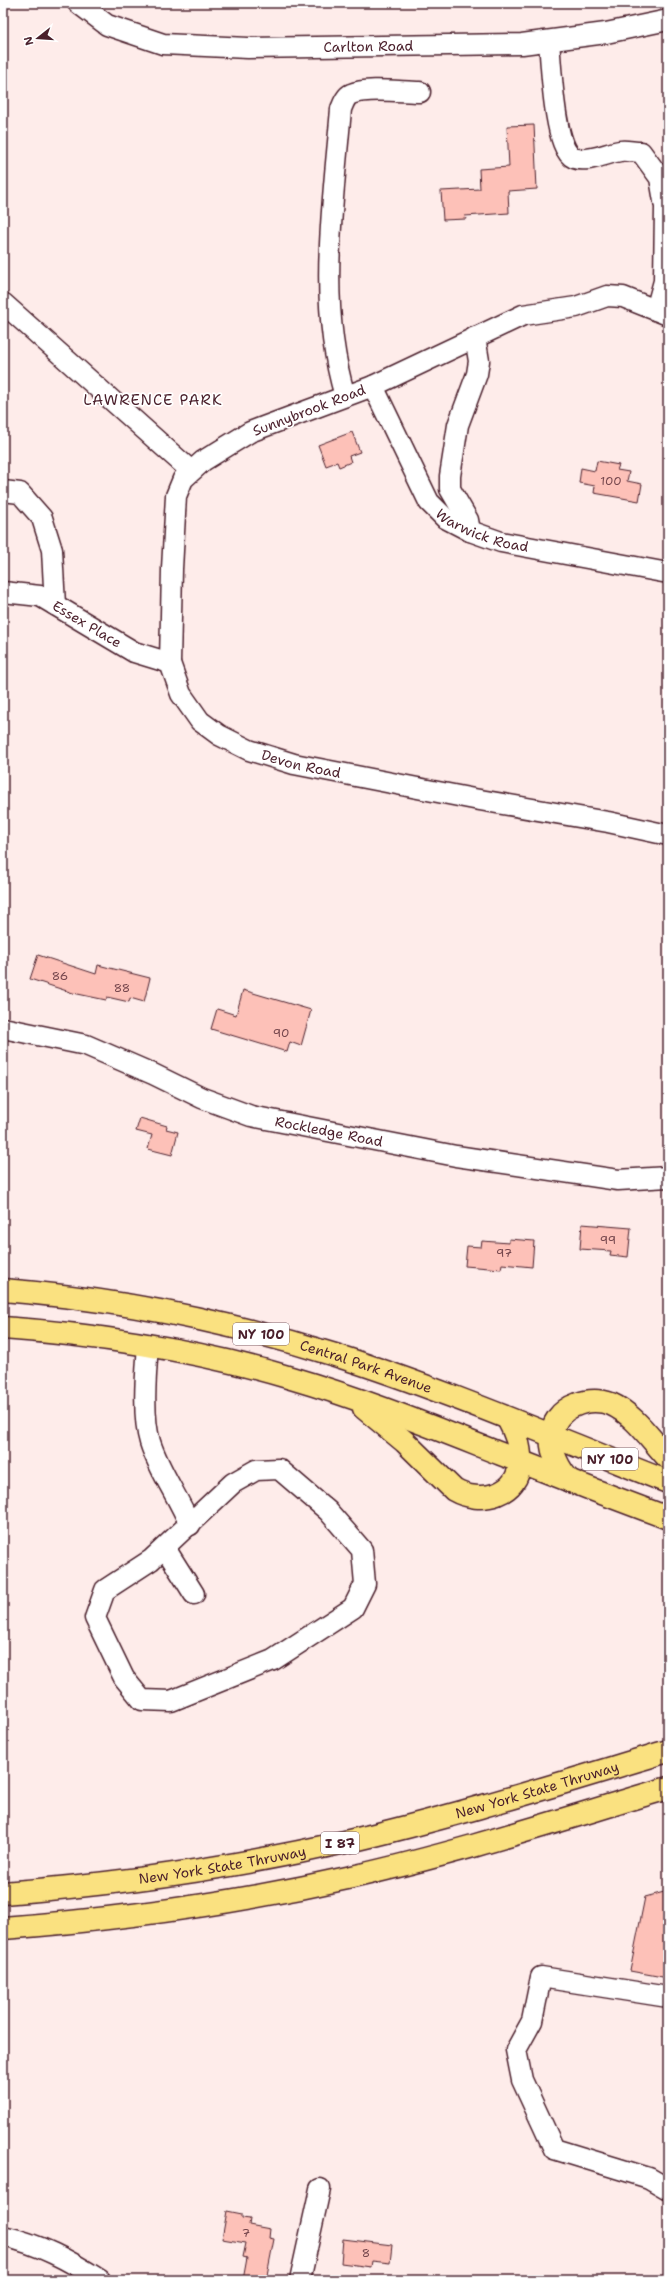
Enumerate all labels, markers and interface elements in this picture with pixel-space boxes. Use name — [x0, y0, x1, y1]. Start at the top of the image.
north arrow — [18, 18, 58, 58]
text: N — [20, 34, 37, 47]
street label: Carlton Road — [323, 37, 414, 56]
street label: Sunnybrook Road — [250, 380, 368, 440]
district label: LAWRENCE PARK — [83, 390, 223, 410]
house number: 100 — [600, 473, 622, 489]
street label: Warwick Road — [432, 505, 530, 556]
street label: Essex Place — [49, 596, 125, 652]
street label: Devon Road — [259, 745, 342, 782]
house number: 86 — [52, 968, 68, 984]
house number: 88 — [114, 980, 130, 996]
house number: 90 — [273, 1025, 289, 1041]
street label: Rockledge Road — [274, 1112, 385, 1151]
house number: 99 — [600, 1232, 616, 1248]
house number: 97 — [496, 1245, 512, 1261]
road number: NY 100 — [233, 1323, 289, 1345]
street label: Central Park Avenue — [298, 1336, 435, 1397]
road number: NY 100 — [582, 1448, 638, 1470]
street label: New York State Thruway — [453, 1757, 621, 1822]
road number: I 87 — [321, 1832, 359, 1854]
street label: New York State Thruway — [137, 1842, 307, 1888]
house number: 7 — [242, 2225, 250, 2241]
house number: 8 — [362, 2245, 370, 2261]

